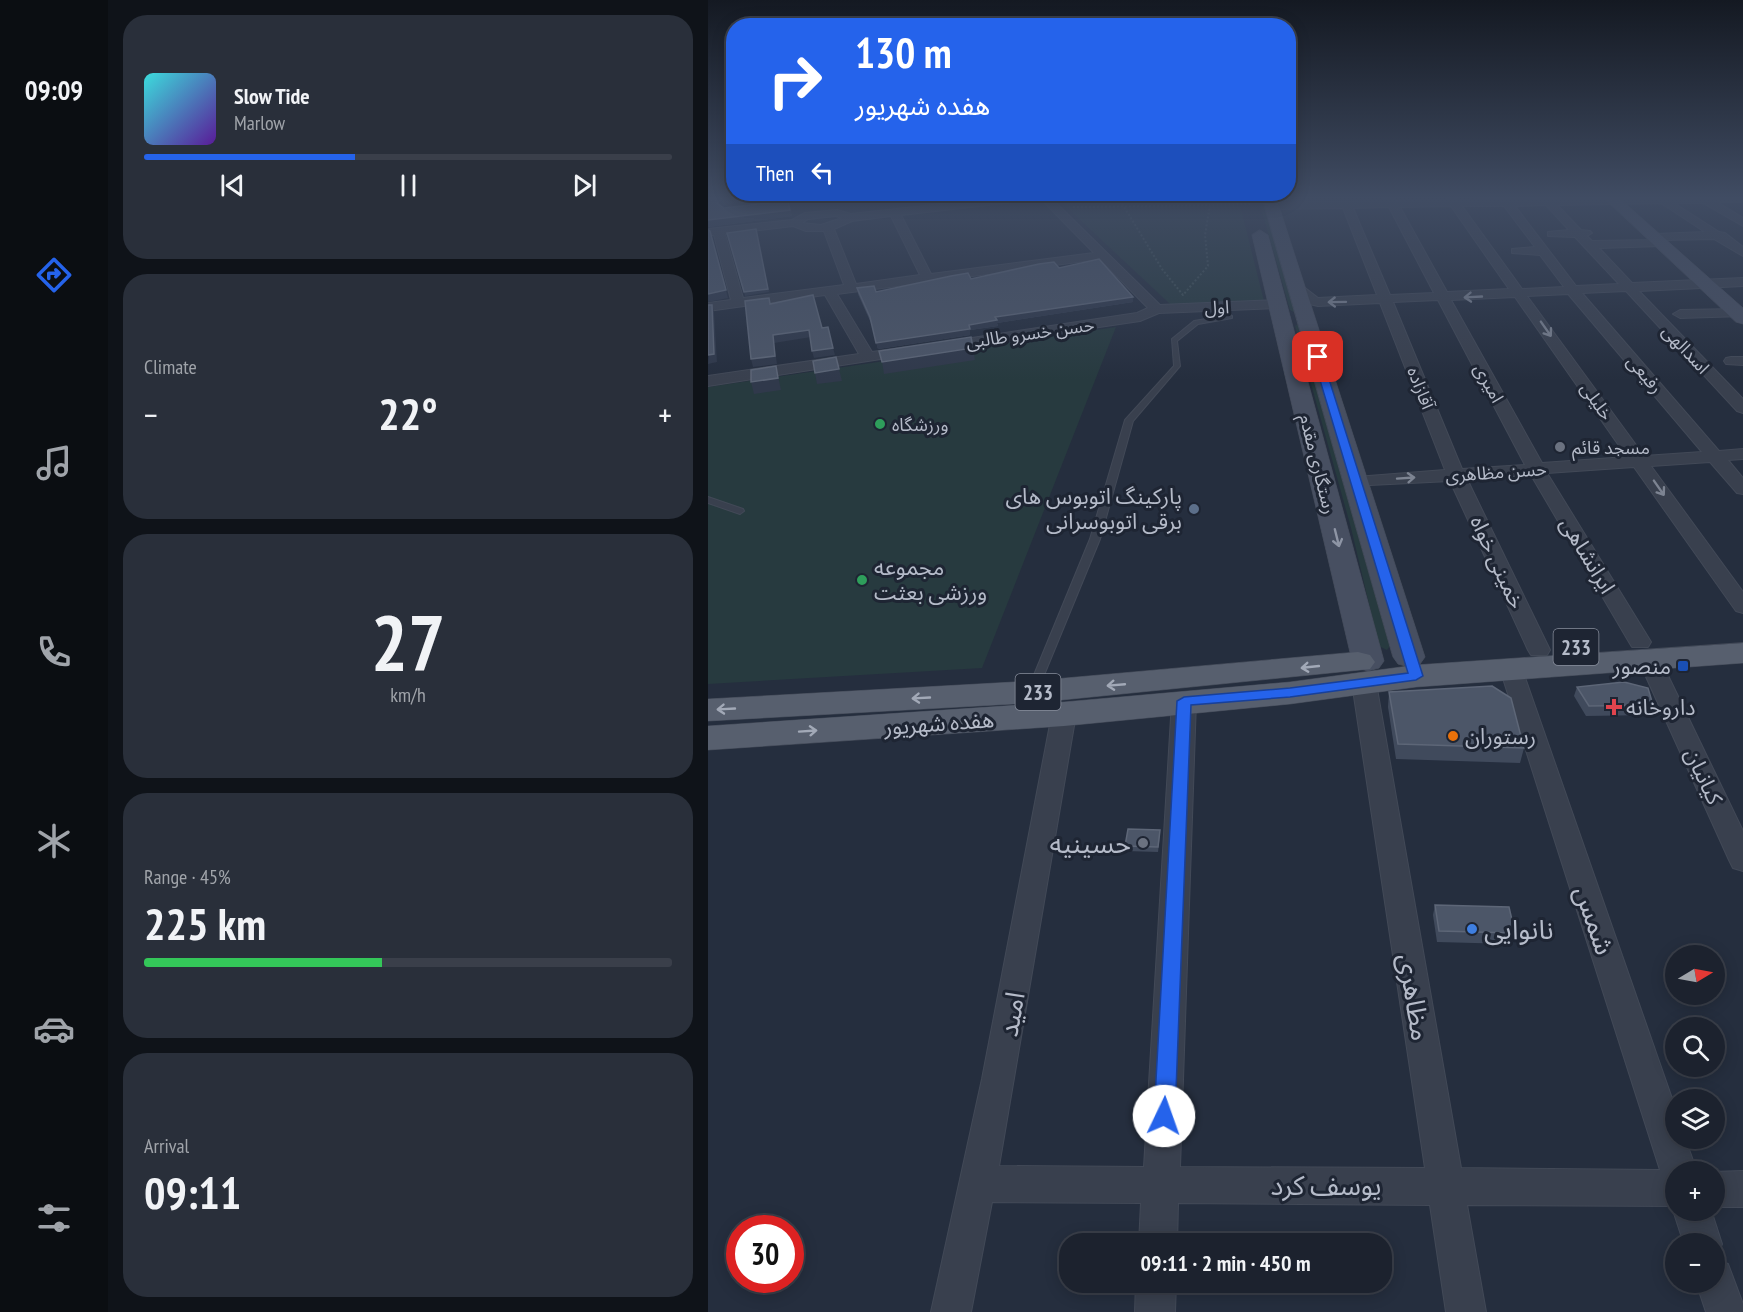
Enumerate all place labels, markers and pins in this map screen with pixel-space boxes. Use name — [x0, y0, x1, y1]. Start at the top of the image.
pin — [1292, 331, 1343, 382]
place label: ورزشگاه — [892, 413, 949, 436]
marker: ورزشگاه — [873, 417, 887, 431]
place label: مسجد قائم — [1572, 436, 1650, 461]
marker: مسجد قائم — [1553, 440, 1567, 454]
place label: پارکینگ اتوبوس های برقی اتوبوسرانی — [1005, 482, 1182, 535]
marker: پارکینگ اتوبوس های برقی اتوبوسرانی — [1187, 502, 1201, 516]
place label: مجموعه ورزشی بعثت — [874, 553, 987, 606]
marker: مجموعه ورزشی بعثت — [855, 573, 869, 587]
place label: منصور — [1612, 652, 1671, 680]
marker: منصور — [1676, 659, 1690, 673]
place label: داروخانه — [1626, 693, 1696, 721]
marker: داروخانه — [1607, 700, 1621, 714]
place label: رستوران — [1465, 722, 1536, 750]
marker: رستوران — [1446, 729, 1460, 743]
place label: حسینیه — [1050, 826, 1131, 860]
marker: حسینیه — [1136, 836, 1150, 850]
place label: نانوایی — [1484, 912, 1554, 946]
marker: نانوایی — [1465, 922, 1479, 936]

